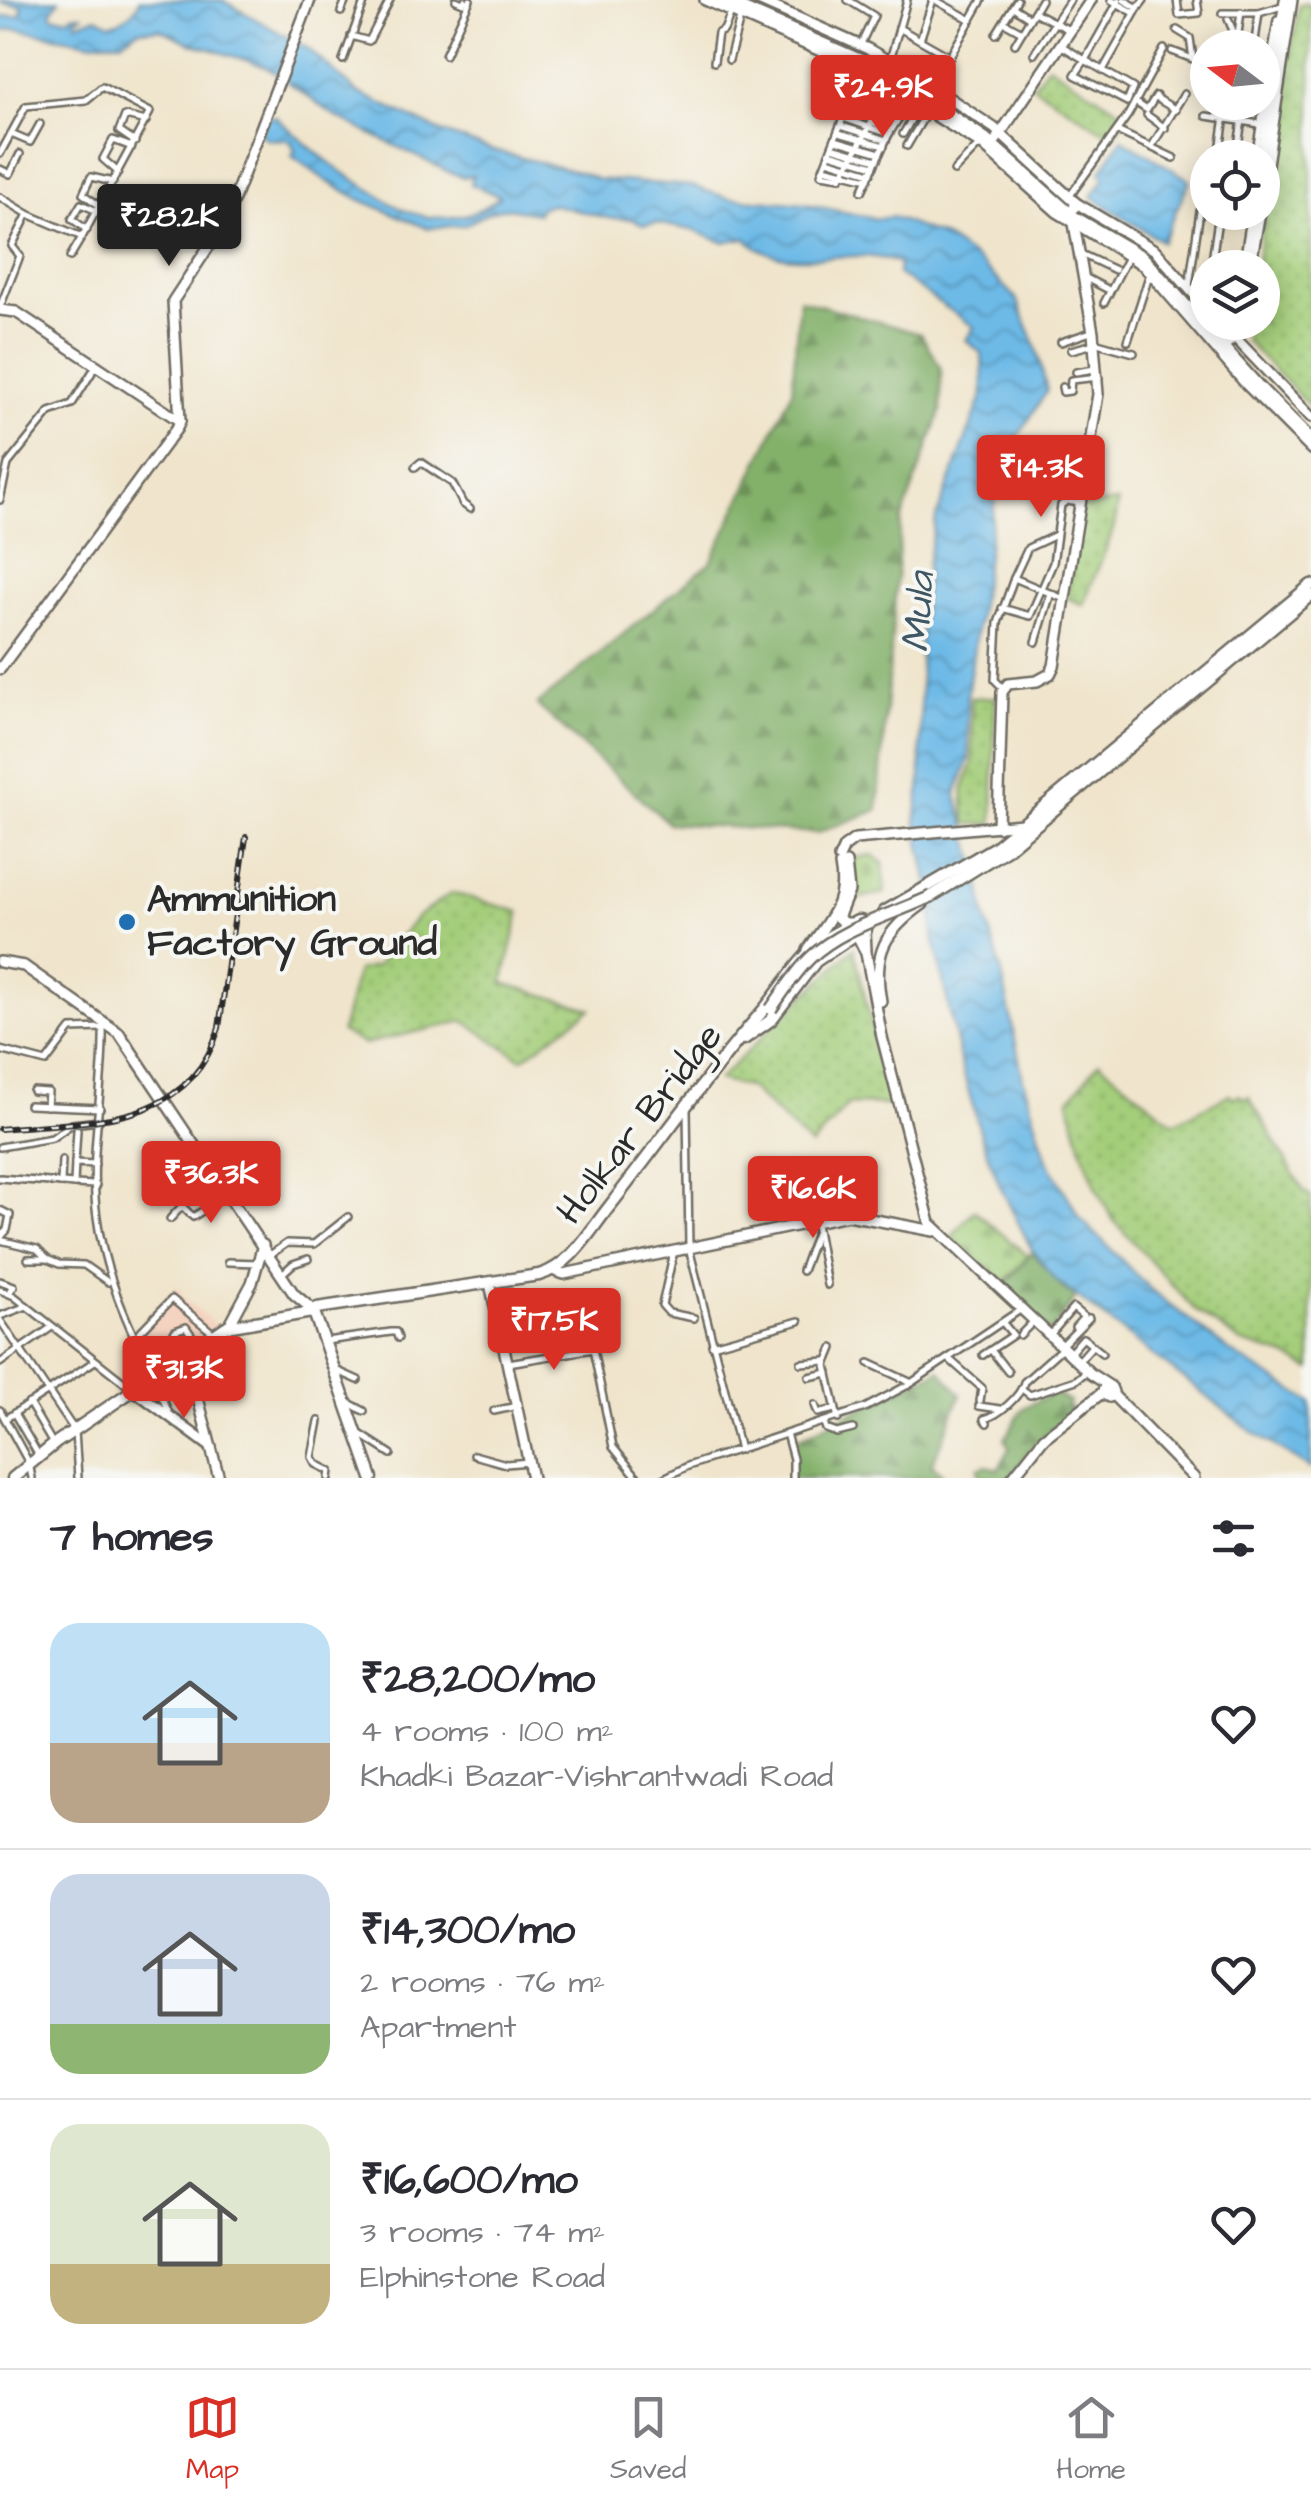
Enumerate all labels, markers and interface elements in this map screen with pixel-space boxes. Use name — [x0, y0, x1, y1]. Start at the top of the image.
north arrow — [1190, 30, 1280, 120]
map controls — [1190, 30, 1280, 340]
pin: ₹24.9K — [802, 55, 964, 140]
text: ₹24.9K — [833, 65, 933, 110]
button: locate — [1190, 140, 1280, 230]
pin: ₹28.2K — [88, 184, 250, 269]
text: ₹28.2K — [119, 194, 219, 239]
button: layers — [1190, 250, 1280, 340]
pin: ₹14.3K — [960, 435, 1122, 520]
text: ₹14.3K — [999, 445, 1083, 490]
water label: Mula — [889, 569, 949, 654]
place label: Ammunition Factory Ground — [147, 874, 437, 972]
marker: Ammunition Factory Ground — [116, 911, 138, 933]
street label: Holkar Bridge — [545, 1012, 735, 1236]
pin: ₹36.3K — [130, 1141, 292, 1226]
text: ₹36.3K — [164, 1151, 258, 1196]
pin: ₹16.6K — [732, 1156, 894, 1241]
text: ₹16.6K — [770, 1166, 856, 1211]
pin: ₹17.5K — [473, 1288, 635, 1373]
text: ₹17.5K — [510, 1298, 598, 1343]
pin: ₹31.3K — [103, 1336, 265, 1421]
text: ₹31.3K — [145, 1346, 223, 1391]
text: 7 homes — [50, 1509, 214, 1567]
icon: filters — [1206, 1511, 1261, 1566]
text: ₹28,200/mo — [360, 1651, 595, 1709]
icon: home — [130, 1663, 250, 1783]
icon: heart — [1206, 1696, 1261, 1751]
text: 4 rooms · 100 m² — [360, 1709, 614, 1754]
text: Khadki Bazar-Vishrantwadi Road — [360, 1754, 833, 1799]
text: ₹14,300/mo — [360, 1902, 575, 1960]
icon: home — [130, 1914, 250, 2034]
icon: heart — [1206, 1947, 1261, 2002]
text: 2 rooms · 76 m² — [360, 1960, 605, 2005]
text: Apartment — [360, 2005, 516, 2050]
text: ₹16,600/mo — [360, 2152, 578, 2210]
icon: home — [130, 2164, 250, 2284]
icon: heart — [1206, 2197, 1261, 2252]
text: 3 rooms · 74 m² — [360, 2210, 605, 2255]
text: Elphinstone Road — [360, 2255, 605, 2300]
tab: Map — [185, 2390, 240, 2489]
tab: Saved — [610, 2390, 686, 2489]
tab: Home — [1056, 2390, 1126, 2489]

